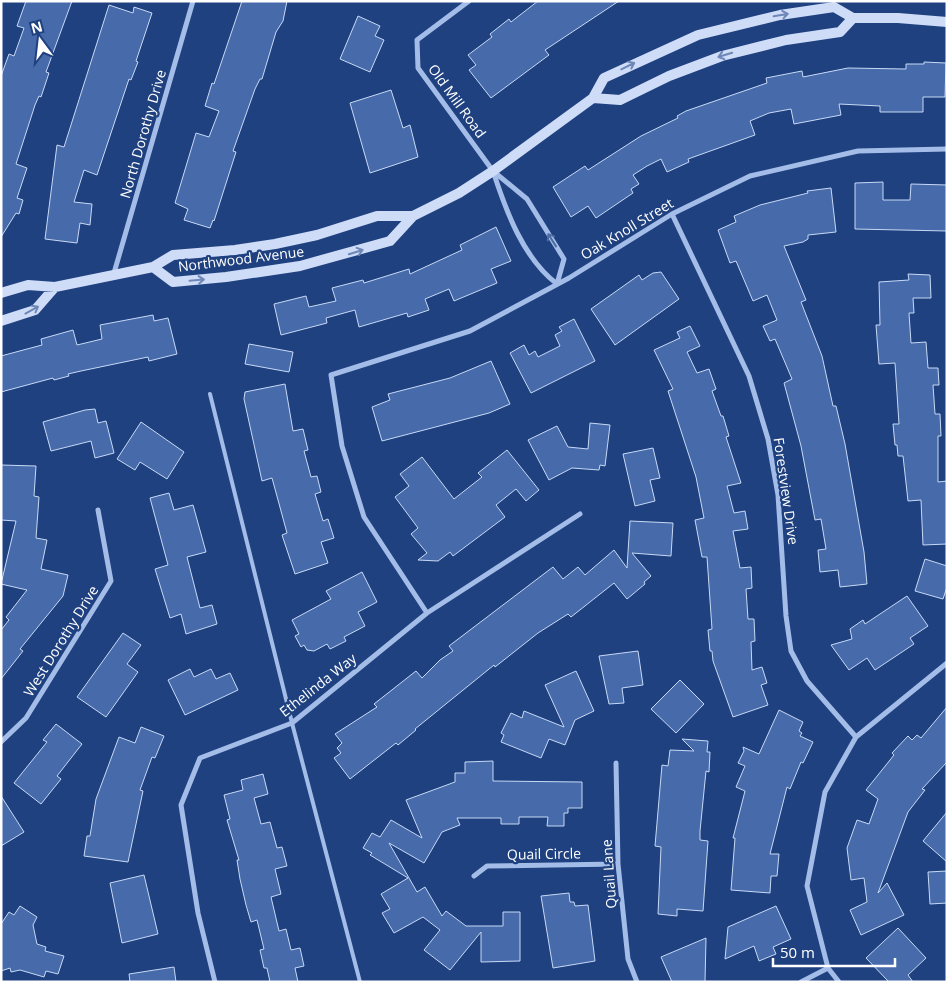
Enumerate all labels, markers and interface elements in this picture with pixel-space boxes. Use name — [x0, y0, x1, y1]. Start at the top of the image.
one-way arrow — [773, 9, 789, 19]
north arrow — [15, 15, 65, 65]
text: N — [29, 16, 44, 38]
one-way arrow — [718, 50, 734, 60]
street label: Old Mill Road — [424, 60, 491, 141]
one-way arrow — [620, 61, 635, 71]
street label: North Dorothy Drive — [115, 67, 170, 200]
street label: Oak Knoll Street — [577, 193, 677, 264]
one-way arrow — [547, 233, 558, 247]
street label: Northwood Avenue — [177, 241, 305, 276]
one-way arrow — [348, 246, 364, 256]
one-way arrow — [189, 275, 205, 284]
one-way arrow — [24, 305, 39, 315]
street label: Forestview Drive — [770, 436, 803, 546]
street label: West Dorothy Drive — [19, 582, 102, 700]
street label: Ethelinda Way — [275, 648, 361, 721]
street label: Quail Lane — [597, 839, 620, 909]
street label: Quail Circle — [507, 843, 581, 864]
scale bar — [773, 936, 896, 968]
text: 50 m — [780, 942, 815, 962]

